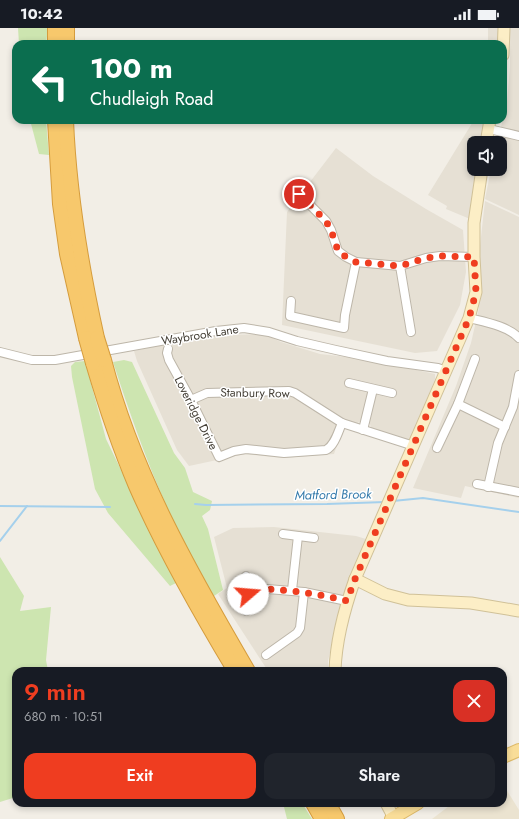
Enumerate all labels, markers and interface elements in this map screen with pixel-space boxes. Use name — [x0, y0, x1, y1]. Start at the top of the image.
text: 10:42 — [20, 3, 63, 25]
text: 100 m — [90, 48, 173, 89]
icon: left — [24, 56, 76, 108]
text: Chudleigh Road — [90, 86, 214, 112]
map controls — [467, 136, 507, 176]
button: sound — [467, 136, 507, 176]
pin — [282, 177, 316, 211]
icon: arrive — [288, 183, 310, 205]
street label: Waybrook Lane — [160, 320, 240, 350]
street label: Loveridge Drive — [170, 373, 222, 453]
street label: Stanbury Row — [220, 383, 291, 403]
water label: Matford Brook — [294, 484, 372, 505]
position arrow — [227, 573, 269, 615]
text: 9 min — [24, 674, 86, 709]
button: close — [453, 680, 495, 722]
text: 680 m · 10:51 — [24, 707, 103, 726]
button: Exit — [24, 753, 256, 799]
button: Share — [264, 753, 495, 799]

